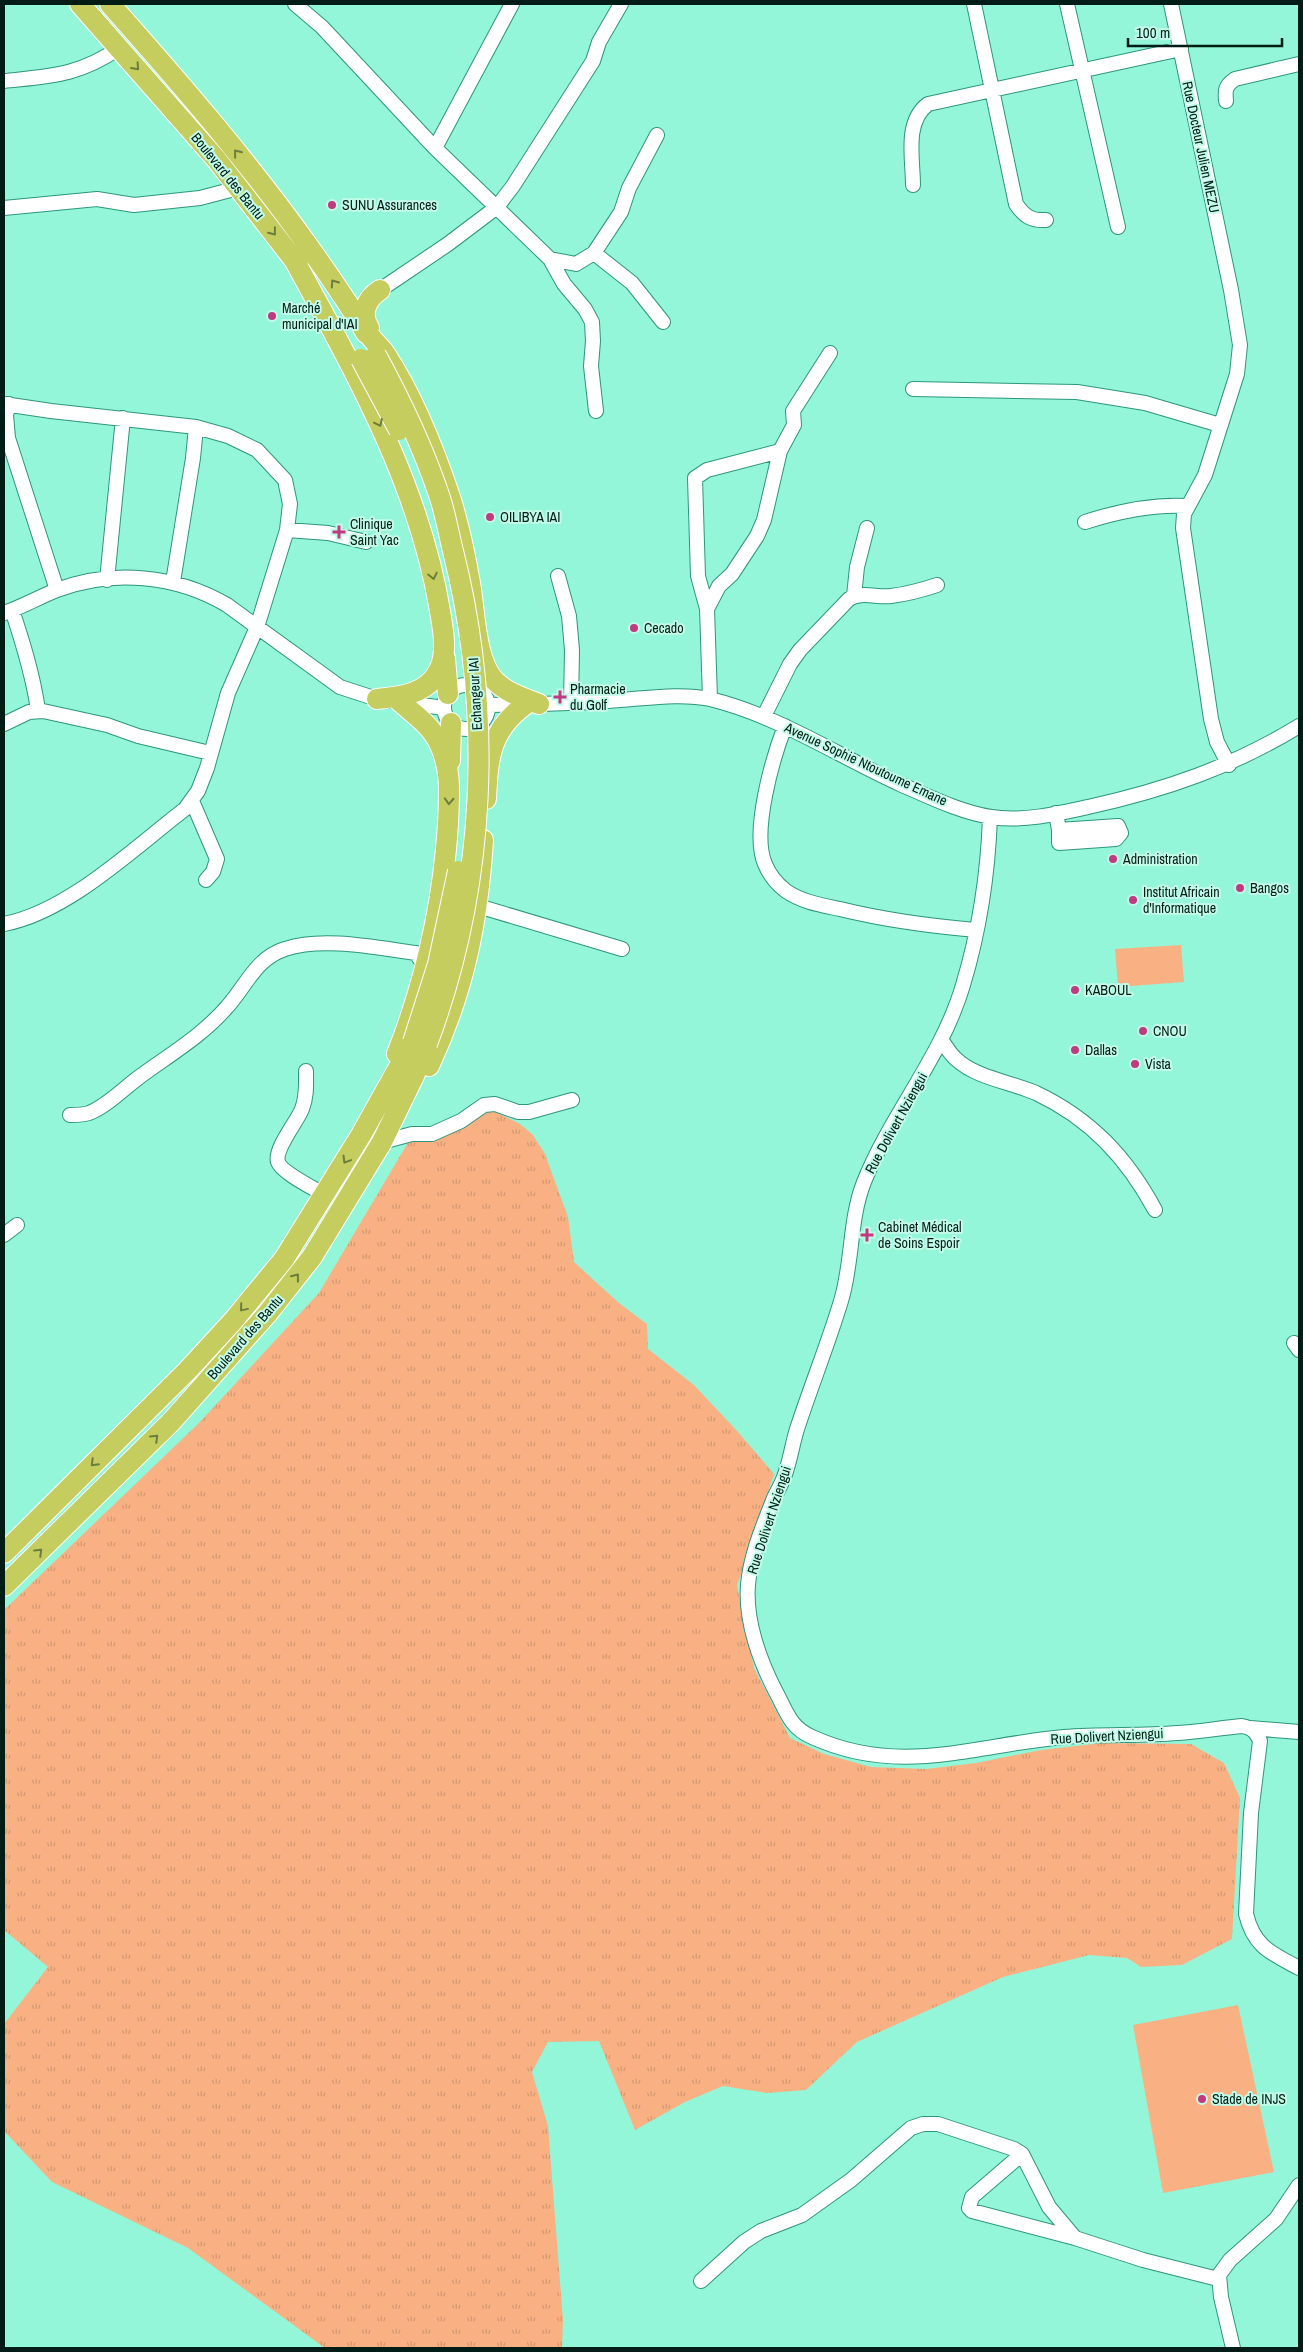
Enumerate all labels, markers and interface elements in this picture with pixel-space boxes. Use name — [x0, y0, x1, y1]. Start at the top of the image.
scale bar — [1128, 15, 1282, 47]
text: 100 m — [1136, 22, 1170, 43]
one-way arrow — [130, 61, 139, 70]
street label: Rue Docteur Julien MEZU — [1178, 80, 1224, 214]
street label: Boulevard des Bantu — [187, 129, 269, 223]
one-way arrow — [234, 150, 242, 159]
place label: SUNU Assurances — [342, 196, 437, 214]
marker: SUNU Assurances — [326, 199, 338, 211]
one-way arrow — [267, 226, 276, 236]
one-way arrow — [331, 279, 340, 289]
place label: Marché municipal d'IAI — [282, 299, 358, 333]
marker: Marché municipal d'IAI — [266, 310, 278, 322]
one-way arrow — [372, 418, 383, 427]
place label: OILIBYA IAI — [500, 508, 560, 526]
marker: OILIBYA IAI — [484, 511, 496, 523]
place label: Clinique Saint Yac — [350, 515, 399, 549]
marker: Clinique Saint Yac — [332, 525, 346, 539]
one-way arrow — [427, 571, 438, 580]
place label: Cecado — [644, 619, 684, 637]
marker: Cecado — [628, 622, 640, 634]
street label: Echangeur IAI — [464, 657, 486, 731]
place label: Pharmacie du Golf — [570, 680, 626, 714]
marker: Pharmacie du Golf — [554, 691, 566, 703]
street label: Avenue Sophie Ntoutoume Emane — [781, 718, 950, 810]
one-way arrow — [443, 798, 454, 806]
place label: Administration — [1122, 850, 1198, 868]
marker: Administration — [1107, 853, 1119, 865]
place label: Bangos — [1250, 879, 1289, 897]
marker: Bangos — [1234, 882, 1246, 894]
place label: Institut Africain d'Informatique — [1143, 883, 1220, 917]
marker: Institut Africain d'Informatique — [1127, 894, 1139, 906]
place label: KABOUL — [1085, 981, 1132, 999]
marker: KABOUL — [1069, 984, 1081, 996]
place label: CNOU — [1153, 1022, 1187, 1040]
marker: CNOU — [1137, 1025, 1149, 1037]
place label: Dallas — [1085, 1041, 1117, 1059]
marker: Dallas — [1069, 1044, 1081, 1056]
place label: Vista — [1145, 1055, 1172, 1073]
marker: Vista — [1129, 1058, 1141, 1070]
street label: Rue Dolivert Nziengui — [861, 1069, 931, 1177]
one-way arrow — [342, 1155, 352, 1164]
place label: Cabinet Médical de Soins Espoir — [878, 1218, 962, 1252]
marker: Cabinet Médical de Soins Espoir — [860, 1228, 874, 1242]
one-way arrow — [291, 1273, 300, 1282]
street label: Boulevard des Bantu — [203, 1291, 287, 1383]
one-way arrow — [241, 1302, 249, 1311]
one-way arrow — [149, 1435, 158, 1444]
one-way arrow — [91, 1457, 100, 1466]
street label: Rue Dolivert Nziengui — [743, 1464, 795, 1576]
one-way arrow — [33, 1549, 42, 1558]
street label: Rue Dolivert Nziengui — [1050, 1724, 1164, 1748]
place label: Stade de INJS — [1212, 2090, 1286, 2108]
marker: Stade de INJS — [1196, 2093, 1208, 2105]

